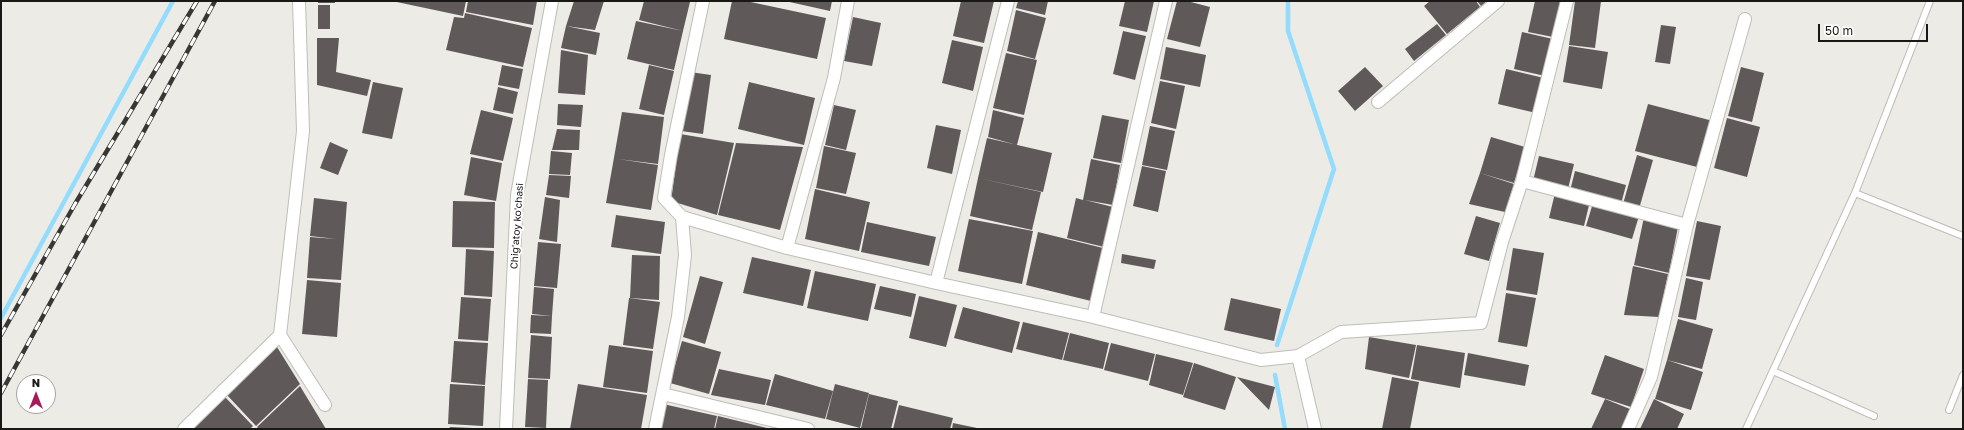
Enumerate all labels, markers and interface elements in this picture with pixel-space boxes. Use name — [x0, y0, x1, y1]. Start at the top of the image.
scale bar — [1820, 16, 1930, 42]
text: 50 m — [1825, 23, 1853, 38]
street label: Chig'atoy ko'chasi — [508, 183, 526, 269]
north arrow — [16, 374, 56, 414]
text: N — [32, 376, 40, 389]

